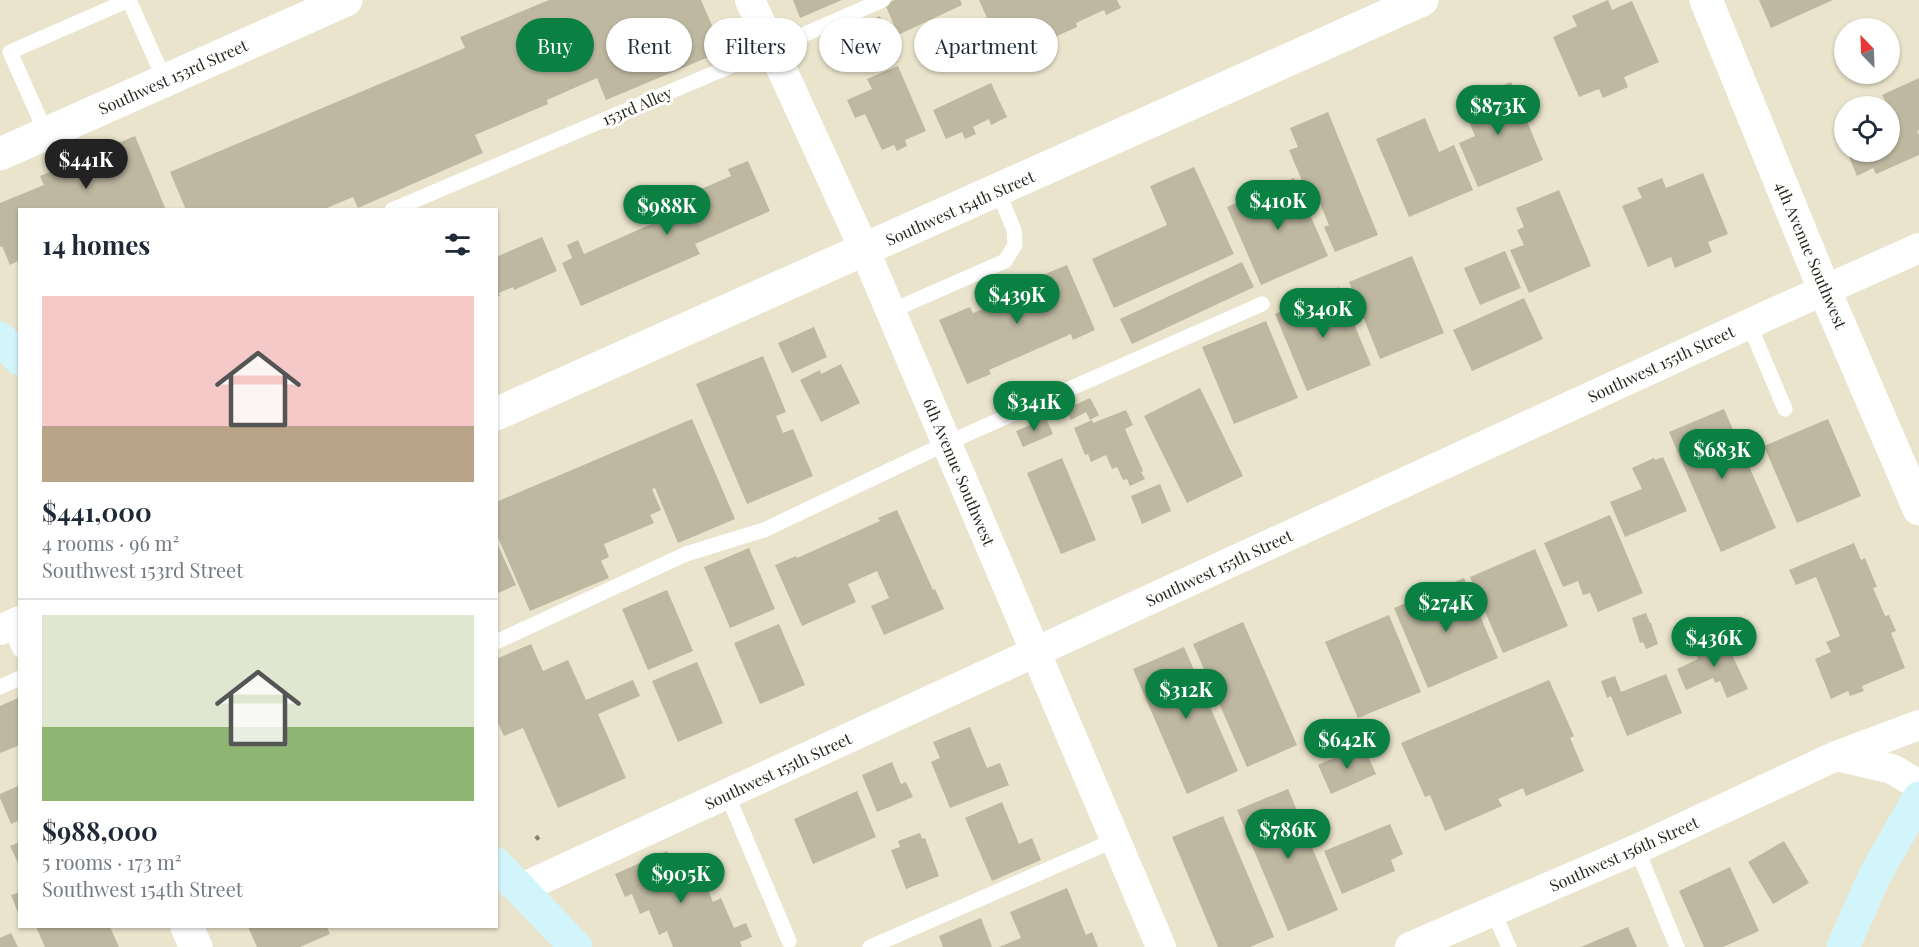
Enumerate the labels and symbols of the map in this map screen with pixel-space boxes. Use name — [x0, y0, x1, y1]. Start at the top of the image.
north arrow — [1834, 18, 1900, 84]
street label: Southwest 153rd Street — [95, 34, 251, 119]
street label: 153rd Alley — [599, 81, 675, 130]
pin: $873K — [1456, 85, 1540, 136]
pin: $441K — [44, 139, 128, 190]
street label: Southwest 154th Street — [882, 165, 1038, 250]
street label: 4th Avenue Southwest — [1771, 178, 1852, 332]
pin: $410K — [1236, 180, 1320, 231]
pin: $988K — [625, 185, 709, 236]
pin: $439K — [975, 274, 1059, 325]
pin: $340K — [1281, 288, 1365, 339]
street label: Southwest 155th Street — [1584, 320, 1738, 407]
pin: $341K — [992, 381, 1076, 432]
street label: 6th Avenue Southwest — [919, 395, 1000, 549]
pin: $683K — [1680, 429, 1764, 480]
street label: Southwest 155th Street — [1142, 524, 1296, 611]
pin: $274K — [1404, 582, 1488, 633]
pin: $436K — [1672, 617, 1756, 668]
pin: $312K — [1144, 669, 1228, 720]
pin: $642K — [1305, 719, 1389, 770]
street label: Southwest 155th Street — [701, 727, 855, 814]
pin: $786K — [1246, 809, 1330, 860]
street label: Southwest 156th Street — [1546, 811, 1702, 896]
pin: $905K — [639, 853, 723, 904]

